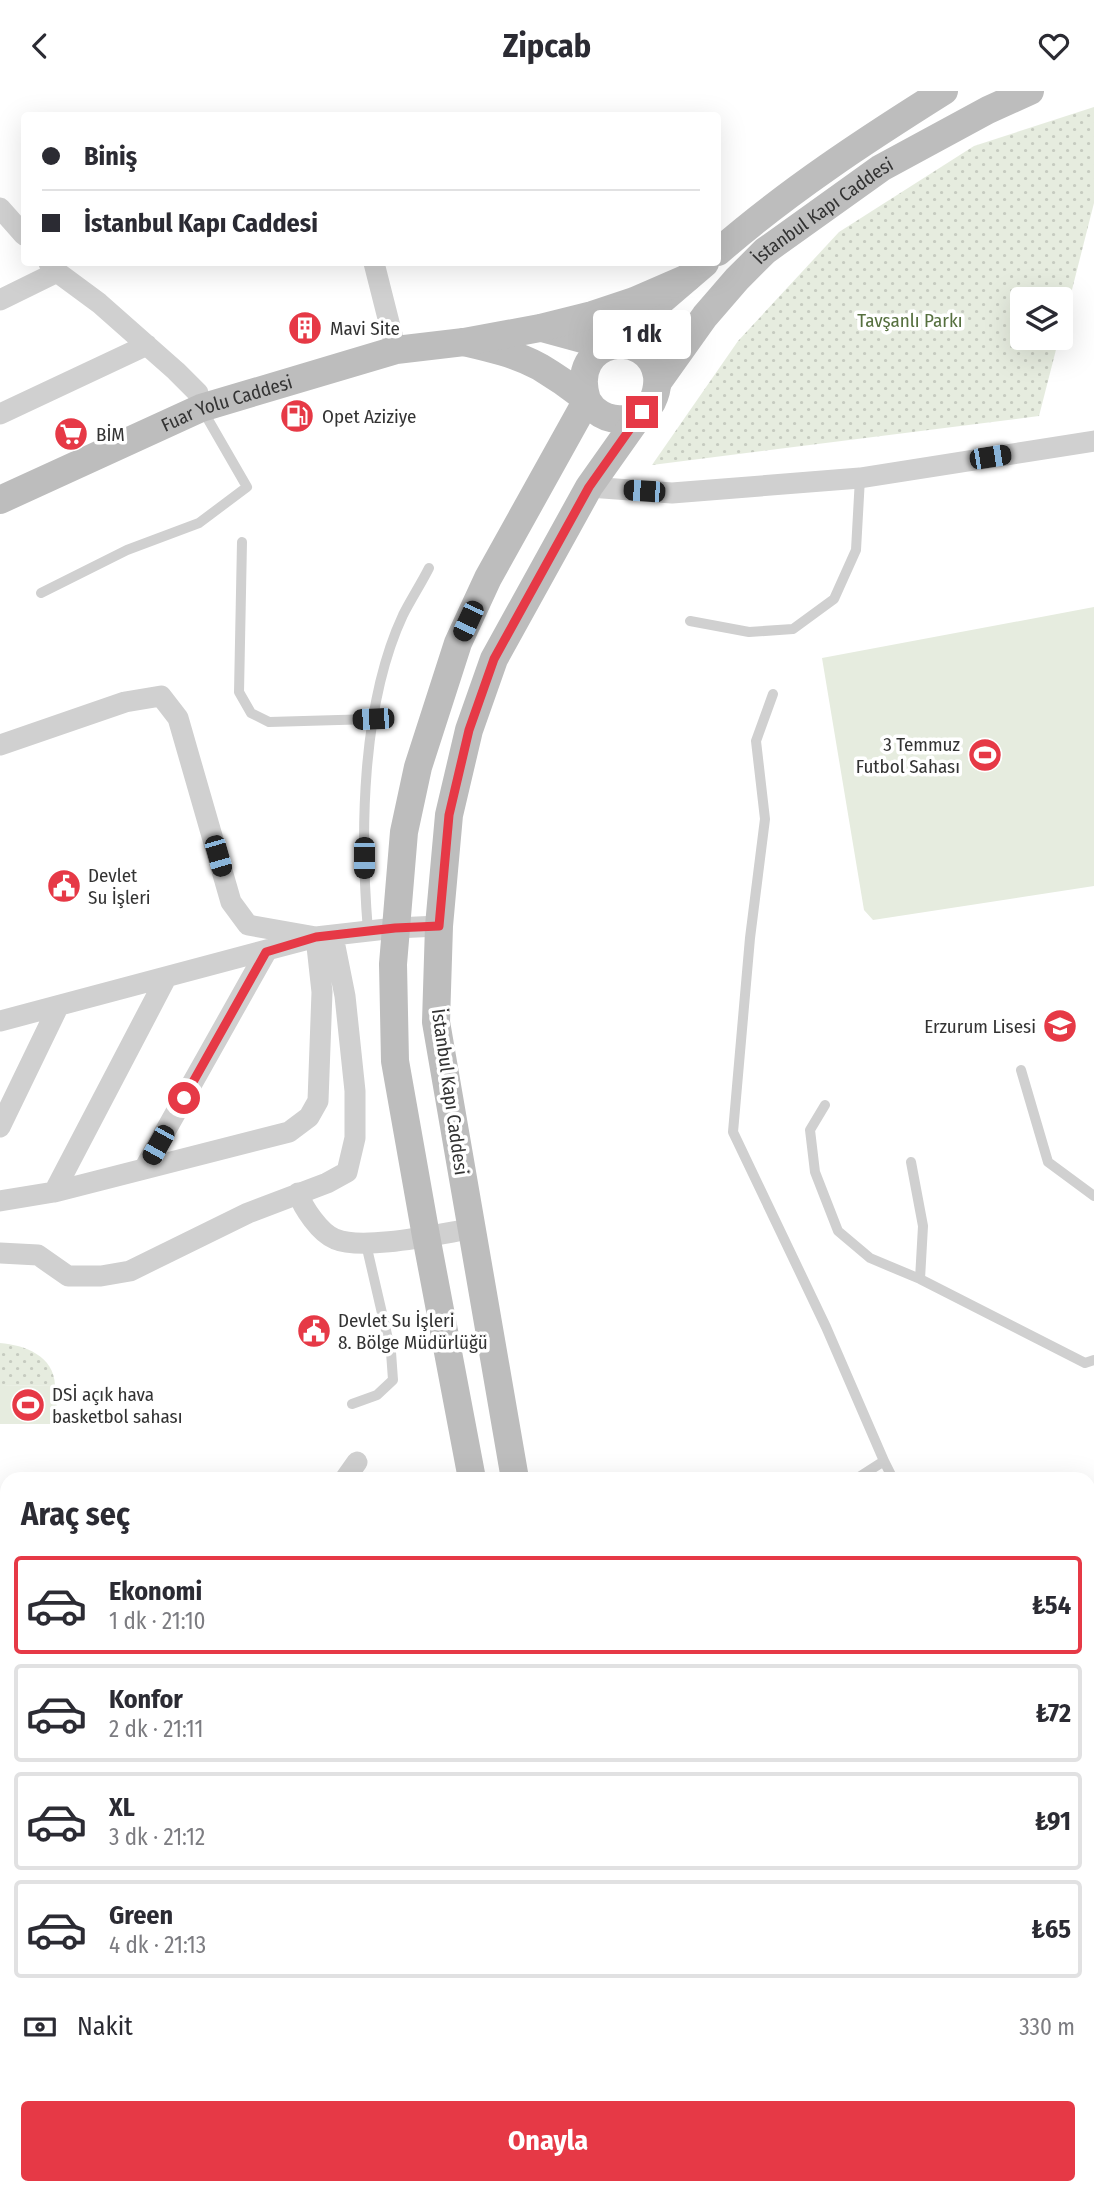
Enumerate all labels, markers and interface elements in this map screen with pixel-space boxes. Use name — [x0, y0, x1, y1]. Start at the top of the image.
icon: back — [21, 27, 59, 65]
text: Zipcab — [503, 27, 591, 65]
icon: heart — [1035, 27, 1073, 65]
text: Biniş — [84, 141, 137, 172]
street label: İstanbul Kapı Caddesi — [747, 152, 897, 269]
text: İstanbul Kapı Caddesi — [84, 208, 318, 239]
map controls — [1010, 287, 1073, 350]
button: layers — [1010, 287, 1073, 350]
building icon: Mavi Site — [286, 309, 324, 347]
park label: Tavşanlı Parkı — [857, 309, 963, 332]
callout: 1 dk — [593, 310, 691, 359]
place label: Mavi Site — [330, 317, 400, 340]
text: 1 dk — [623, 320, 661, 348]
street label: Fuar Yolu Caddesi — [157, 370, 295, 436]
route end — [626, 396, 658, 428]
fuel station icon: Opet Aziziye — [278, 397, 316, 435]
place label: Opet Aziziye — [322, 405, 416, 428]
supermarket icon: BİM — [52, 415, 90, 453]
place label: BİM — [96, 423, 125, 446]
car — [968, 443, 1013, 471]
car — [623, 479, 666, 503]
car — [450, 598, 487, 644]
car — [352, 708, 395, 730]
place label: 3 Temmuz Futbol Sahası — [856, 733, 960, 778]
sports icon: 3 Temmuz Futbol Sahası — [966, 736, 1004, 774]
car — [203, 833, 234, 879]
car — [354, 837, 375, 879]
place label: Devlet Su İşleri — [88, 864, 151, 909]
public building icon: Devlet Su İşleri — [45, 867, 83, 905]
street label: İstanbul Kapı Caddesi — [427, 1007, 473, 1177]
school or university icon: Erzurum Lisesi — [1041, 1007, 1079, 1045]
place label: Erzurum Lisesi — [924, 1015, 1036, 1038]
route start — [168, 1082, 200, 1114]
car — [139, 1122, 178, 1168]
place label: Devlet Su İşleri 8. Bölge Müdürlüğü — [338, 1309, 488, 1354]
public building icon: Devlet Su İşleri 8. Bölge Müdürlüğü — [295, 1312, 333, 1350]
place label: DSİ açık hava basketbol sahası — [52, 1383, 182, 1428]
sports icon: DSİ açık hava basketbol sahası — [9, 1386, 47, 1424]
text: Araç seç — [21, 1495, 130, 1533]
icon: car — [25, 1574, 88, 1637]
text: Ekonomi — [109, 1576, 202, 1607]
text: ₺54 — [1032, 1590, 1071, 1621]
text: 1 dk · 21:10 — [109, 1607, 206, 1635]
icon: car — [25, 1682, 88, 1745]
text: Konfor — [109, 1684, 183, 1715]
text: ₺72 — [1036, 1698, 1071, 1729]
text: 2 dk · 21:11 — [109, 1715, 203, 1743]
icon: car — [25, 1790, 88, 1853]
text: XL — [109, 1792, 135, 1823]
text: ₺91 — [1035, 1806, 1071, 1837]
text: 3 dk · 21:12 — [109, 1823, 205, 1851]
icon: car — [25, 1898, 88, 1961]
text: Green — [109, 1900, 173, 1931]
text: ₺65 — [1031, 1914, 1071, 1945]
text: 4 dk · 21:13 — [109, 1931, 206, 1959]
icon: cash — [21, 2008, 59, 2046]
text: Nakit — [77, 2011, 133, 2042]
text: 330 m — [1019, 2013, 1075, 2041]
button: Onayla — [21, 2101, 1075, 2181]

